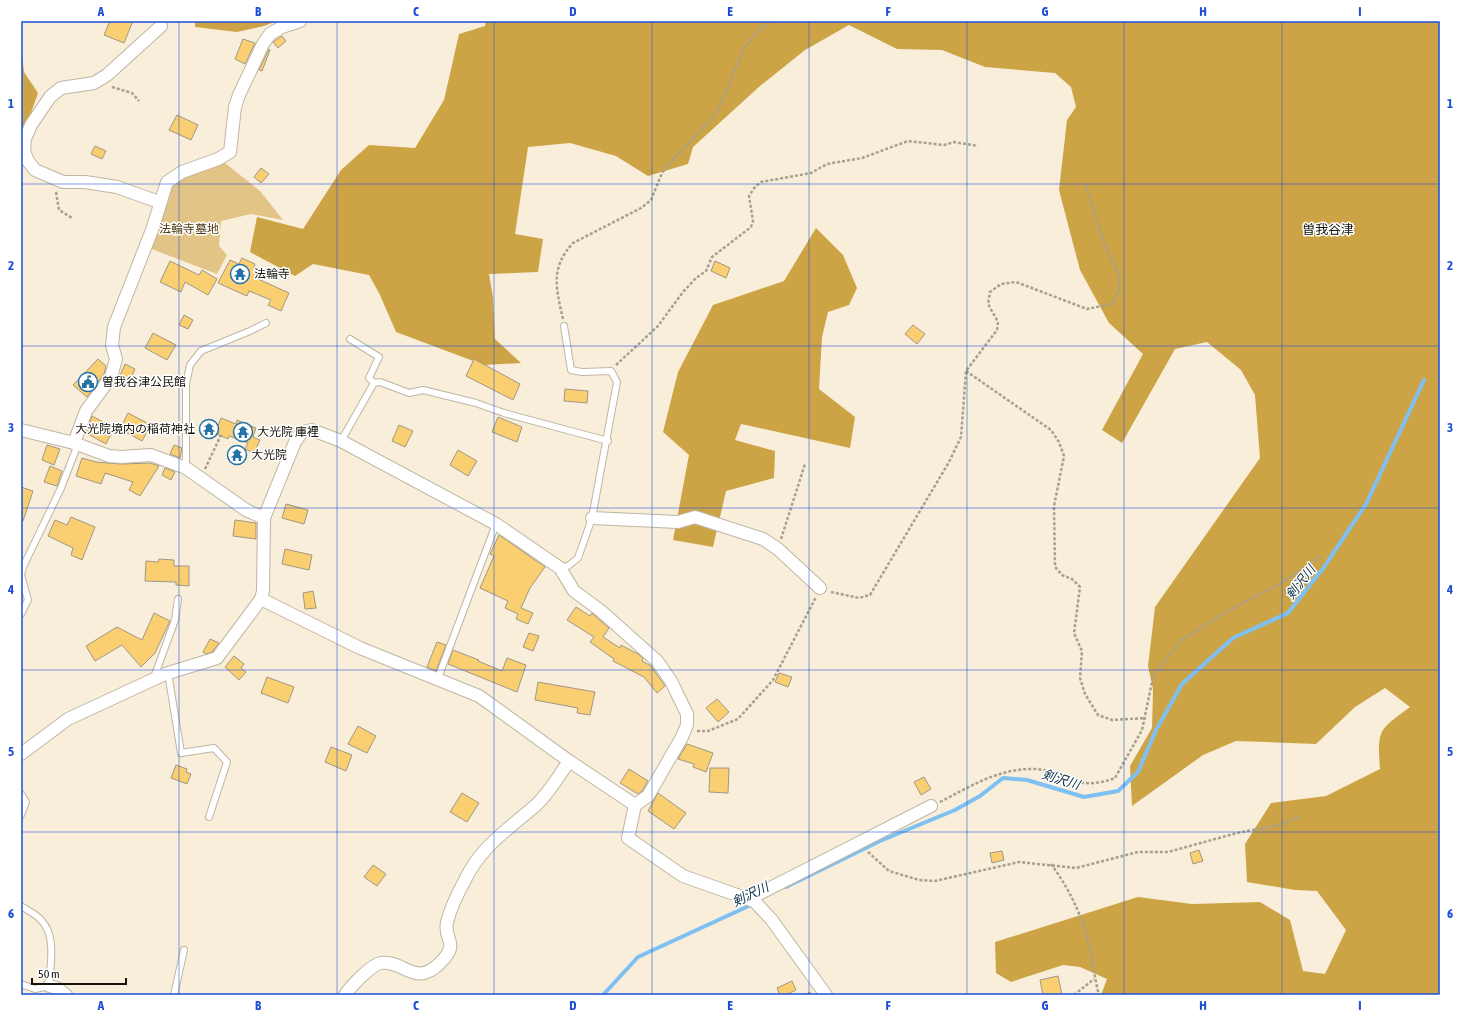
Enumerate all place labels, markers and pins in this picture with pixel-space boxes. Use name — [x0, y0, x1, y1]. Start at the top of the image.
temple icon: 法輪寺 — [229, 263, 251, 285]
place label: 法輪寺 — [254, 267, 290, 281]
public building icon: 曽我谷津公民館 — [77, 371, 99, 393]
place label: 曽我谷津公民館 — [102, 375, 186, 389]
temple icon: 大光院境内の稲荷神社 — [198, 418, 220, 440]
temple icon: 大光院 庫裡 — [232, 421, 254, 443]
place label: 大光院境内の稲荷神社 — [75, 422, 195, 436]
place label: 大光院 庫裡 — [257, 425, 319, 439]
temple icon: 大光院 — [226, 444, 248, 466]
place label: 大光院 — [251, 448, 287, 462]

